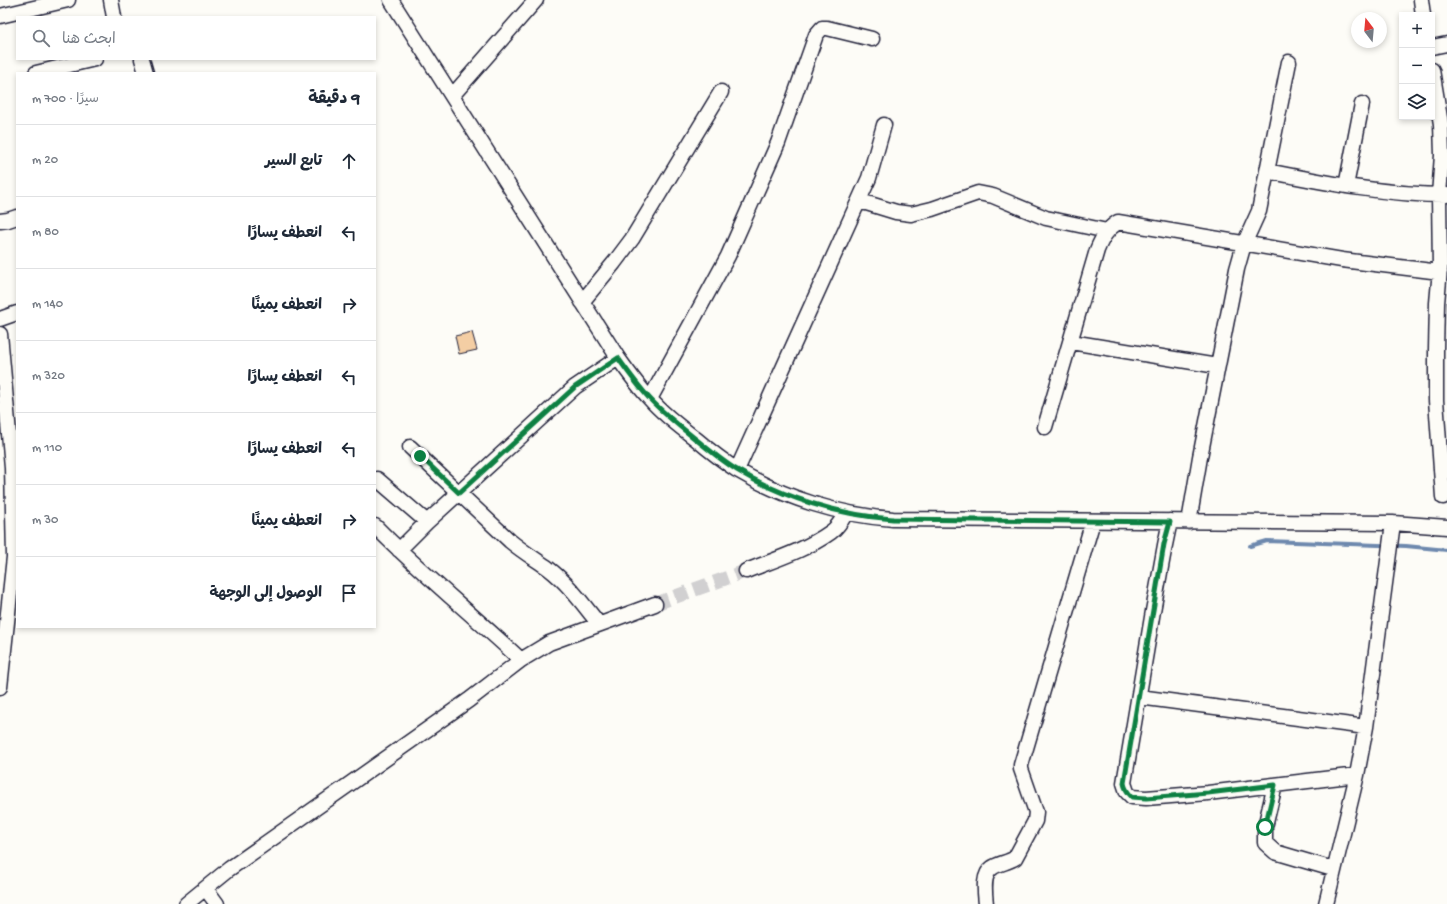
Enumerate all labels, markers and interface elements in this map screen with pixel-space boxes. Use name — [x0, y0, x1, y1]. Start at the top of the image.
north arrow — [1351, 12, 1387, 48]
map controls — [1399, 12, 1435, 120]
button: + — [1399, 12, 1435, 48]
search box — [16, 16, 376, 60]
icon: search — [30, 27, 52, 49]
text: ابحث هنا — [62, 31, 116, 49]
button: − — [1399, 48, 1435, 84]
button: layers — [1399, 84, 1435, 120]
text: 9 دقيقة — [308, 90, 360, 110]
text: سيرًا · 700 m — [32, 92, 99, 107]
icon: ahead — [338, 150, 360, 172]
text: 20 m — [32, 153, 58, 168]
text: تابع السير — [265, 153, 322, 171]
icon: left — [338, 222, 360, 244]
text: 80 m — [32, 225, 59, 240]
text: انعطف يسارًا — [248, 225, 322, 243]
icon: right — [338, 294, 360, 316]
text: 140 m — [32, 297, 63, 312]
text: انعطف يمينًا — [251, 297, 322, 315]
icon: left — [338, 366, 360, 388]
text: 320 m — [32, 369, 65, 384]
text: انعطف يسارًا — [248, 369, 322, 387]
icon: left — [338, 438, 360, 460]
text: 110 m — [32, 441, 62, 456]
text: انعطف يسارًا — [248, 441, 322, 459]
route end — [411, 447, 429, 465]
icon: right — [338, 510, 360, 532]
text: 30 m — [32, 513, 58, 528]
text: انعطف يمينًا — [251, 513, 322, 531]
icon: arrive — [338, 582, 360, 604]
text: الوصول إلى الوجهة — [209, 585, 322, 603]
route start — [1256, 818, 1274, 836]

